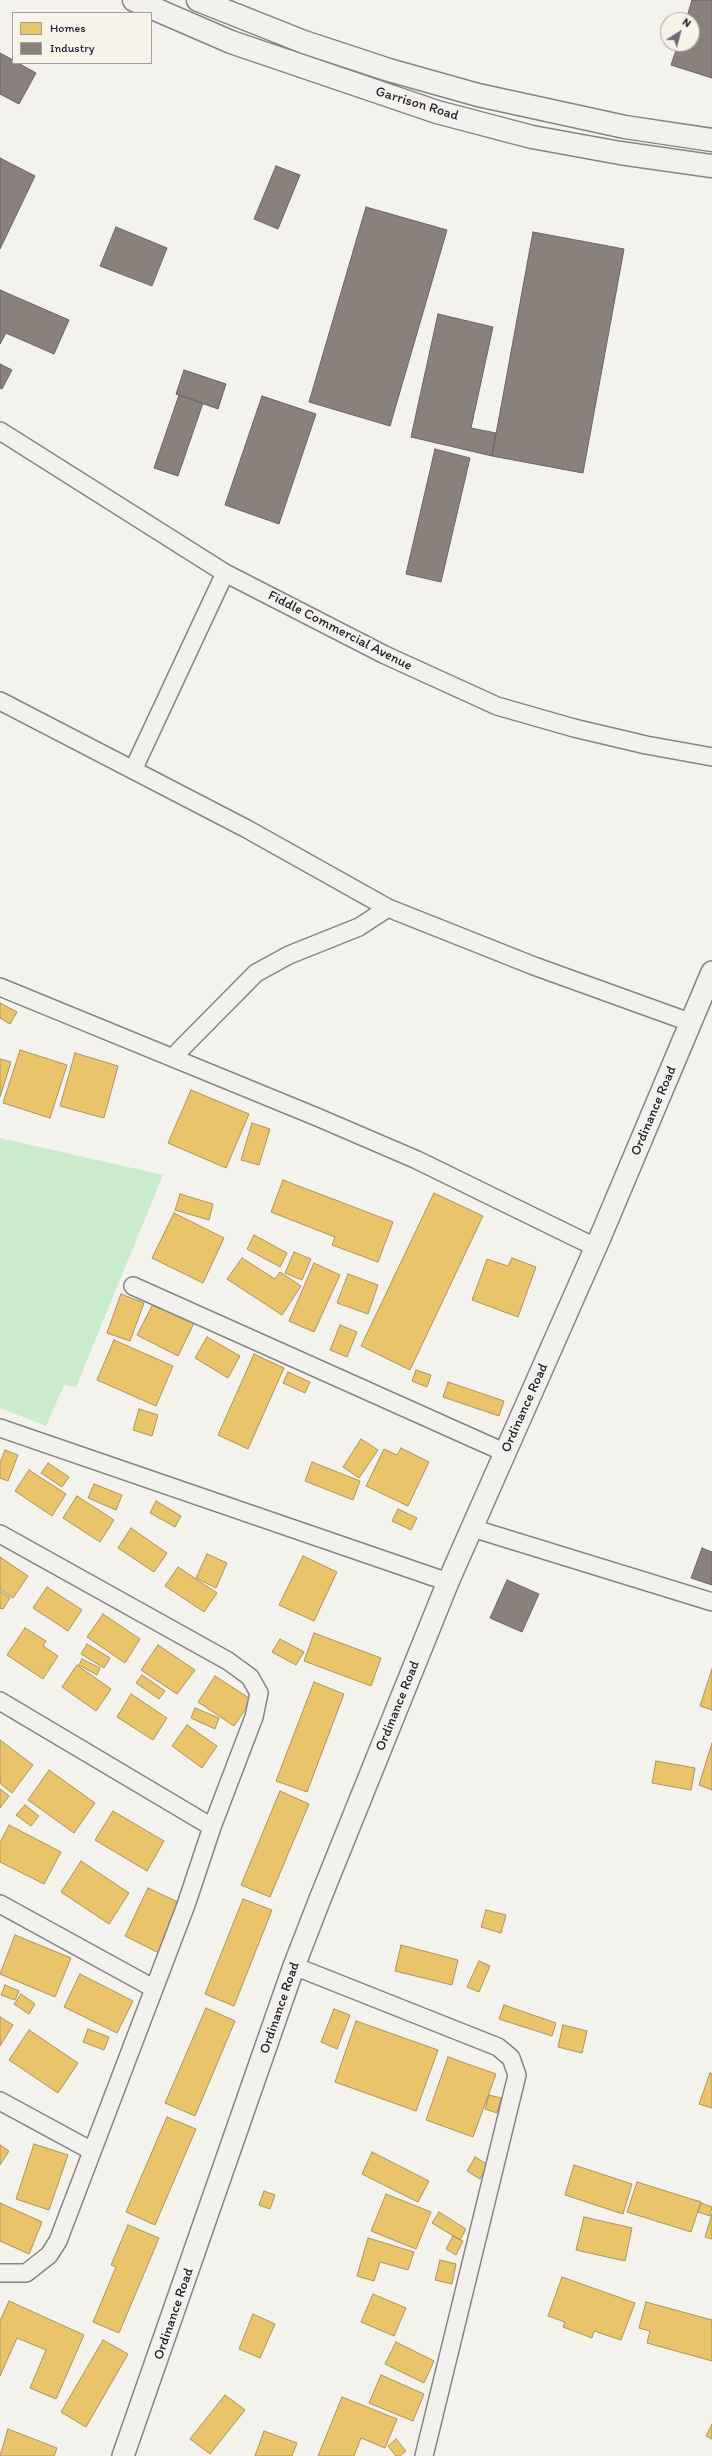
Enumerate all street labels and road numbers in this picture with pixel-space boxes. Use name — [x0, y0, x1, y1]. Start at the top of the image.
street label: Garrison Road — [373, 83, 461, 125]
street label: Fiddle Commercial Avenue — [265, 587, 415, 675]
street label: Ordinance Road — [628, 1064, 680, 1158]
street label: Ordinance Road — [498, 1361, 552, 1455]
street label: Ordinance Road — [372, 1658, 424, 1754]
street label: Ordinance Road — [256, 1960, 304, 2056]
street label: Ordinance Road — [150, 2266, 198, 2362]

